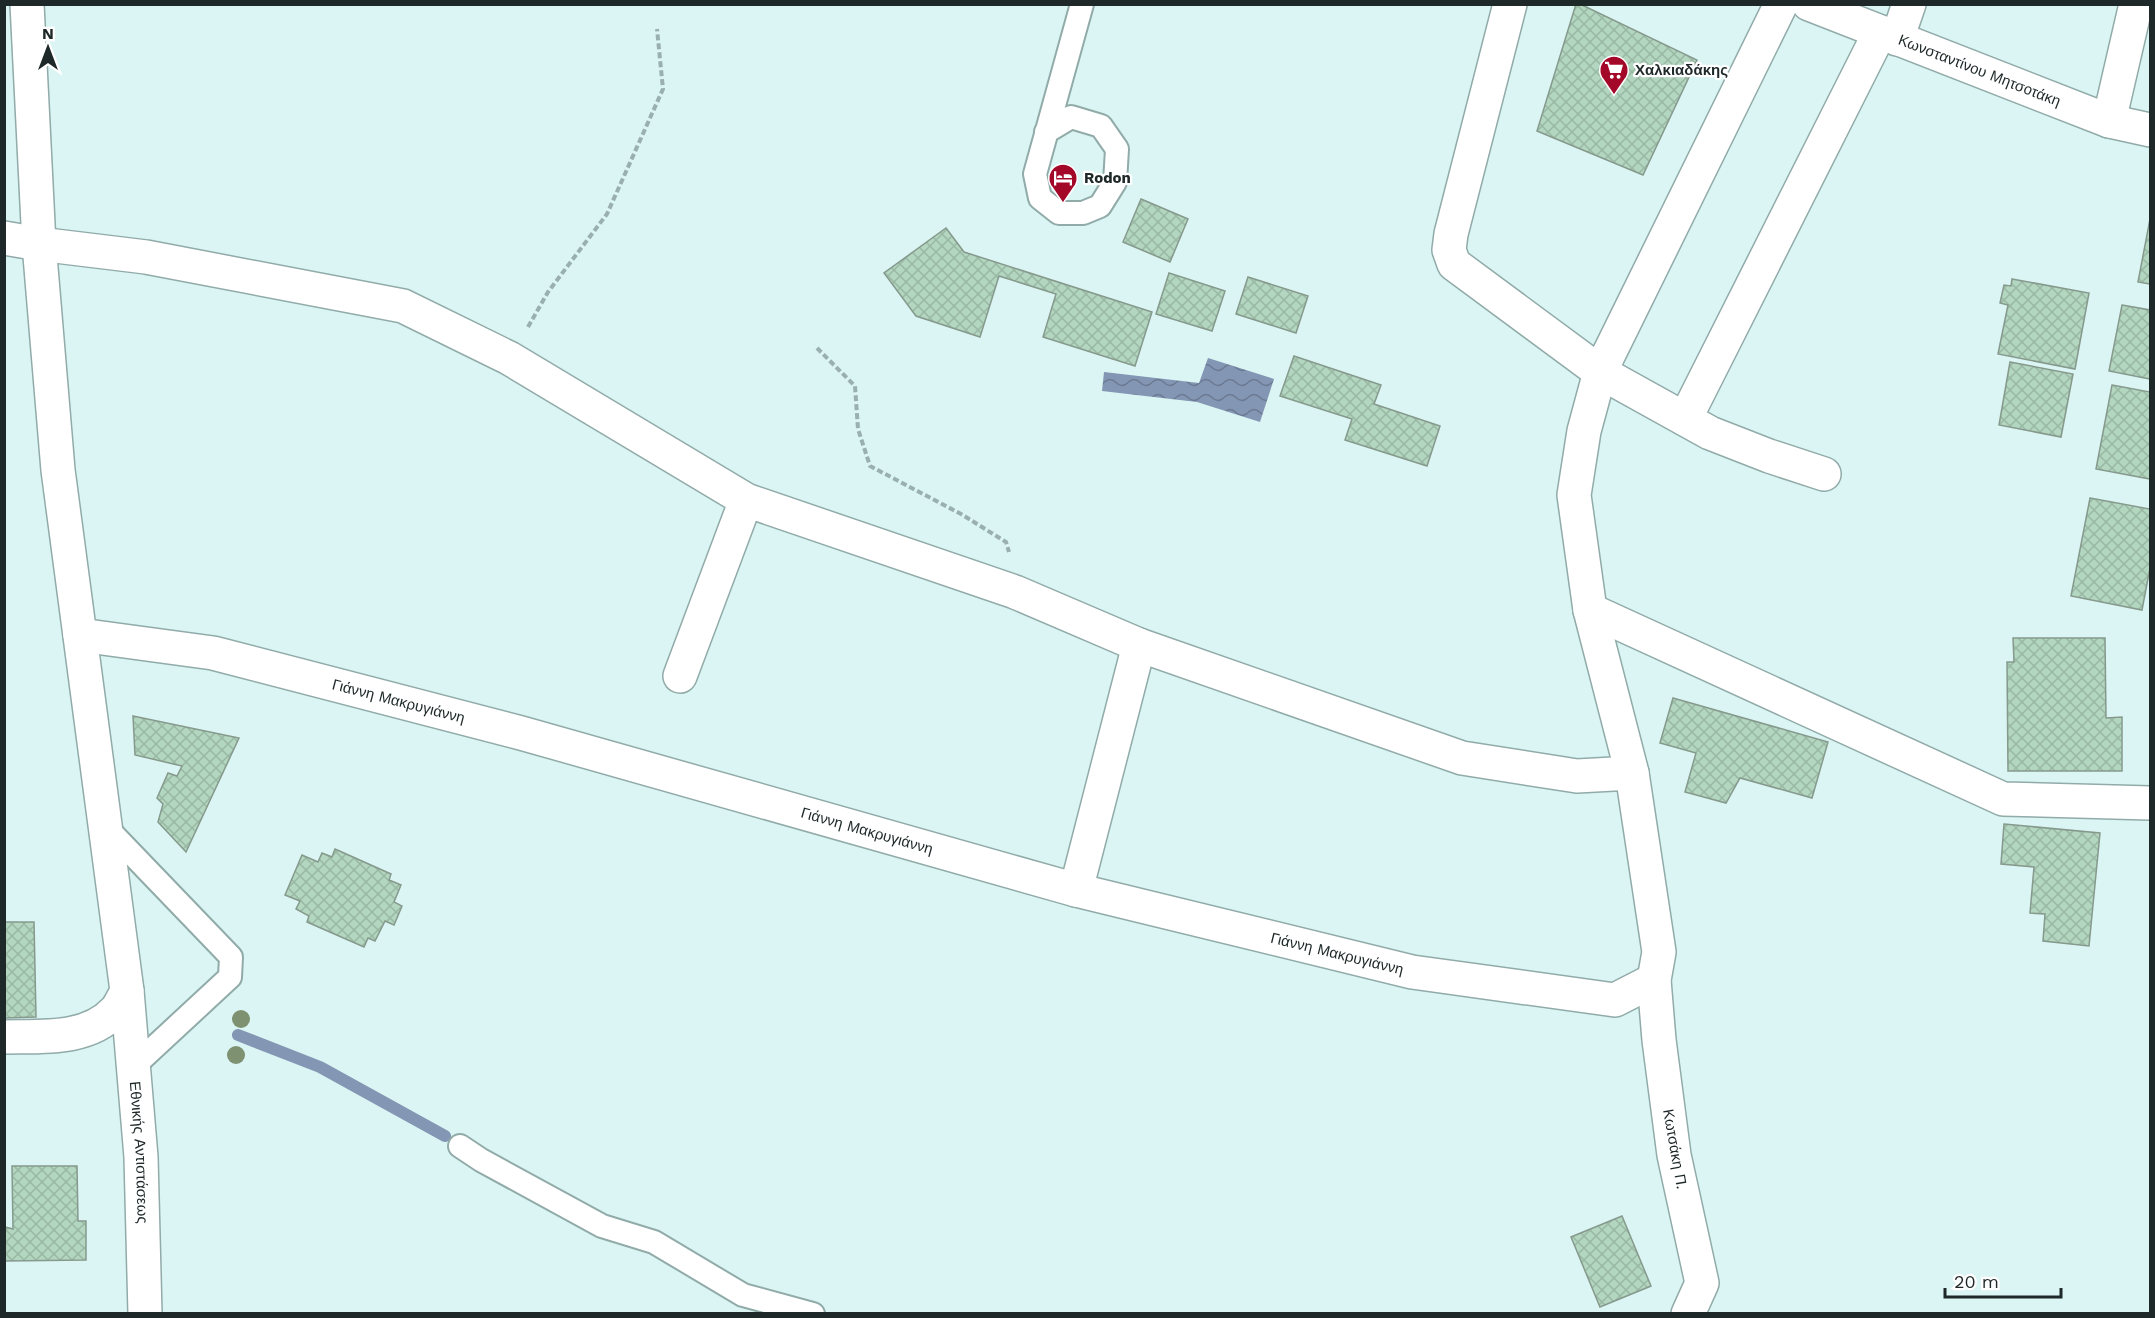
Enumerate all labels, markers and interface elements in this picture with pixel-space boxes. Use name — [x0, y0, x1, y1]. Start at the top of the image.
north arrow — [18, 18, 78, 78]
text: N — [42, 24, 54, 43]
street label: Κωνσταντίνου Μητσοτάκη — [1896, 31, 2063, 110]
supermarket icon: Χαλκιαδάκης — [1598, 54, 1630, 96]
place label: Χαλκιαδάκης — [1635, 61, 1728, 79]
hotel icon: Rodon — [1047, 162, 1079, 204]
place label: Rodon — [1084, 169, 1131, 187]
street label: Γιάννη Μακρυγιάννη — [330, 675, 467, 727]
street label: Γιάννη Μακρυγιάννη — [799, 804, 935, 858]
street label: Γιάννη Μακρυγιάννη — [1269, 929, 1406, 979]
street label: Εθνικής Αντιστάσεως — [126, 1081, 152, 1224]
street label: Κωτσάκη Π. — [1659, 1108, 1691, 1190]
scale bar — [1945, 1261, 2060, 1299]
text: 20 m — [1954, 1271, 1999, 1292]

